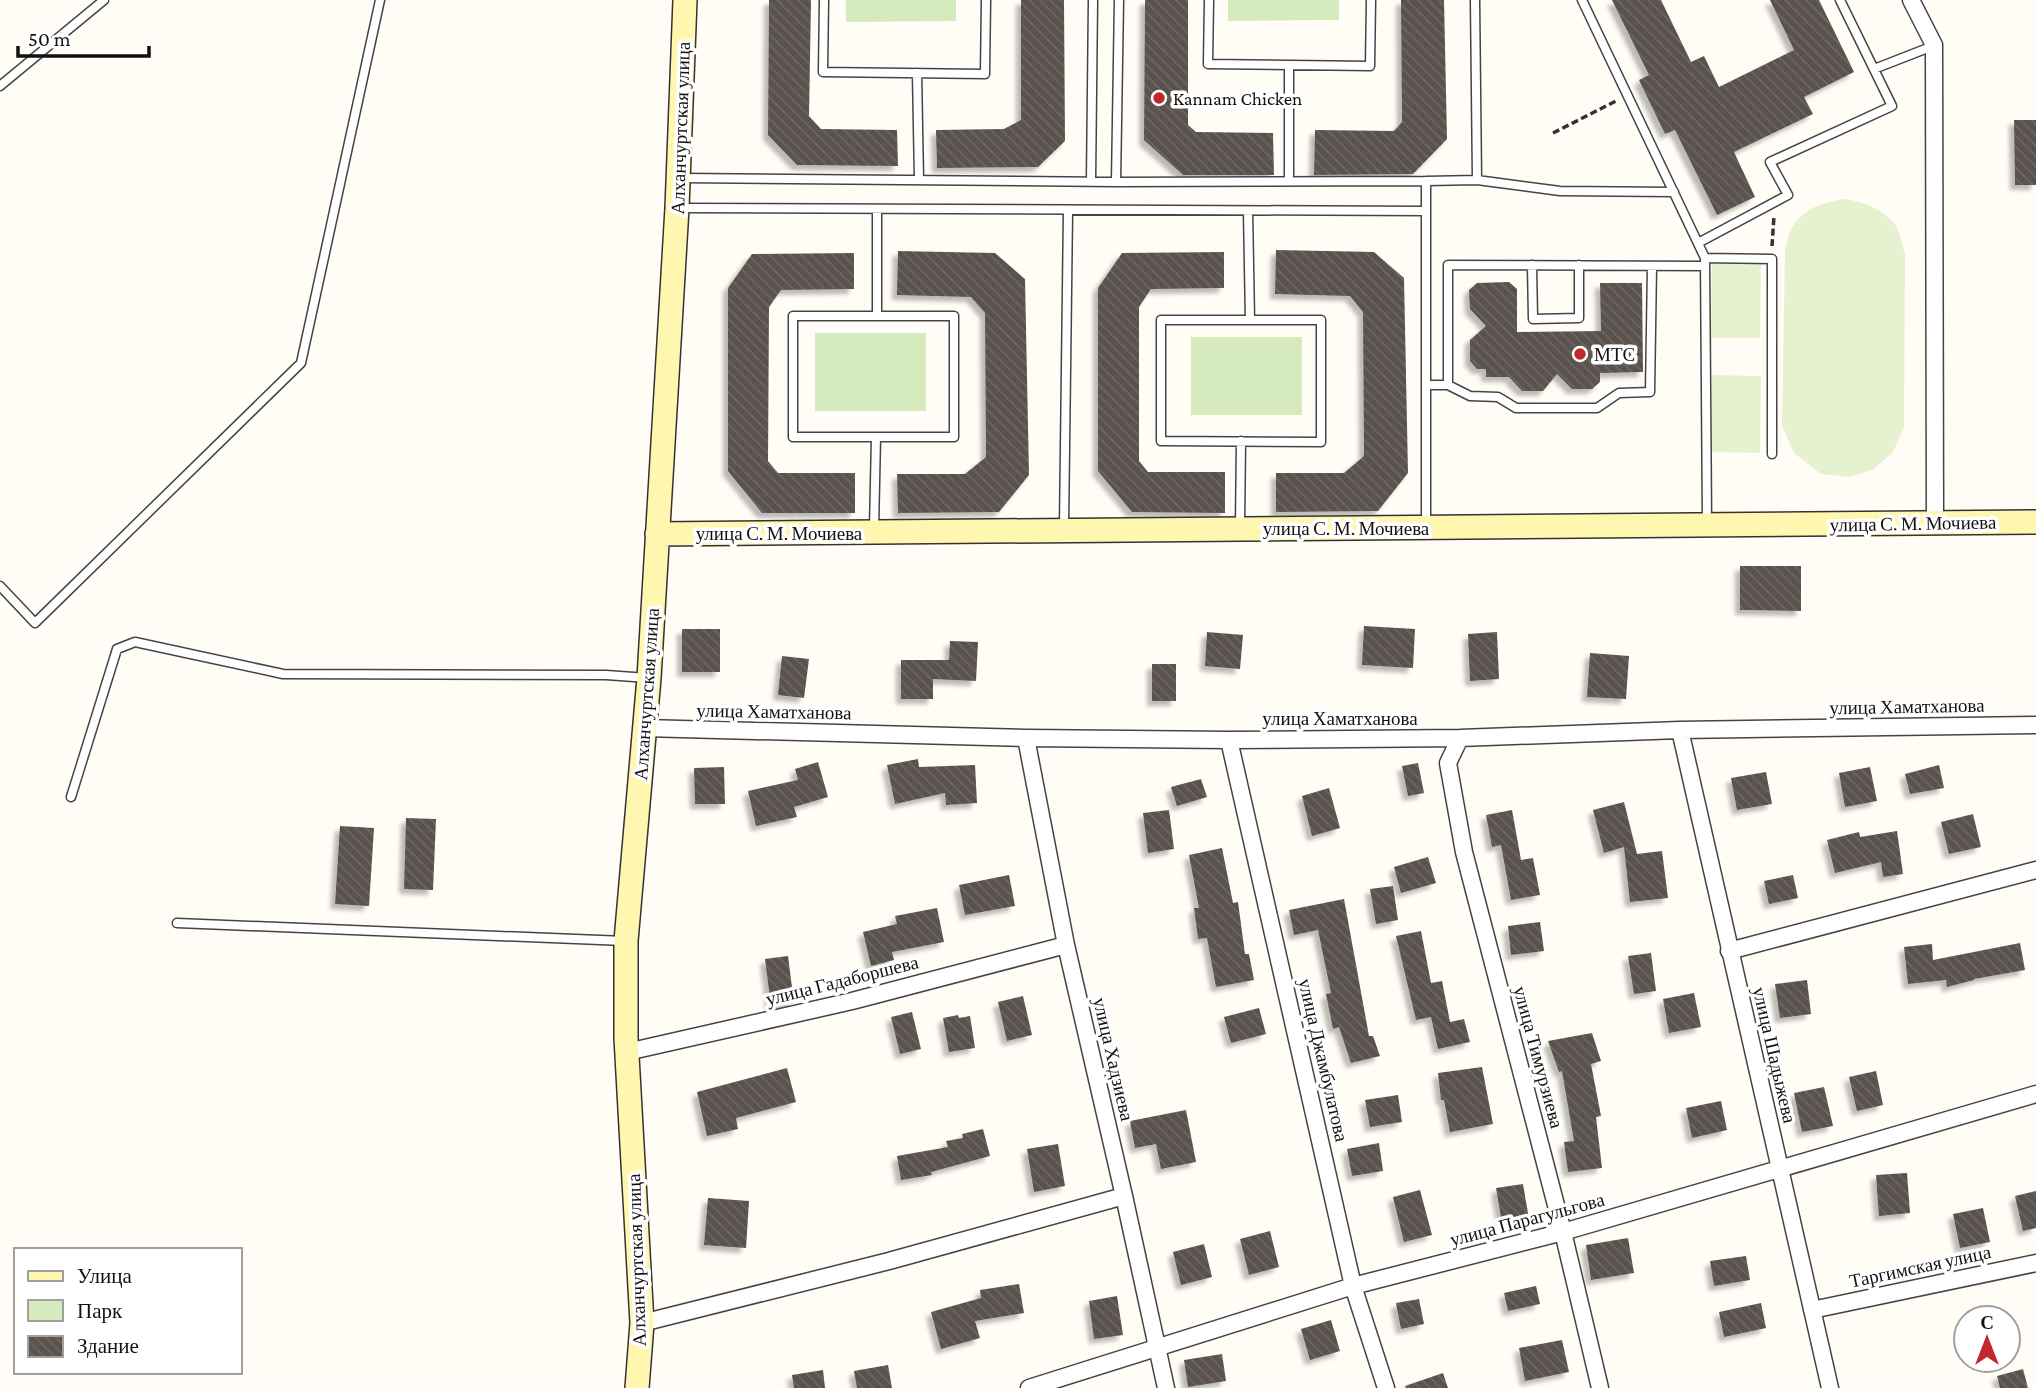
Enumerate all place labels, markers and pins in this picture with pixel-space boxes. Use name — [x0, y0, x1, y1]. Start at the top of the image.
place label: Kannam Chicken — [1173, 88, 1302, 109]
marker: Kannam Chicken — [1151, 90, 1167, 106]
place label: МТС — [1594, 344, 1635, 365]
marker: МТС — [1572, 346, 1588, 362]

